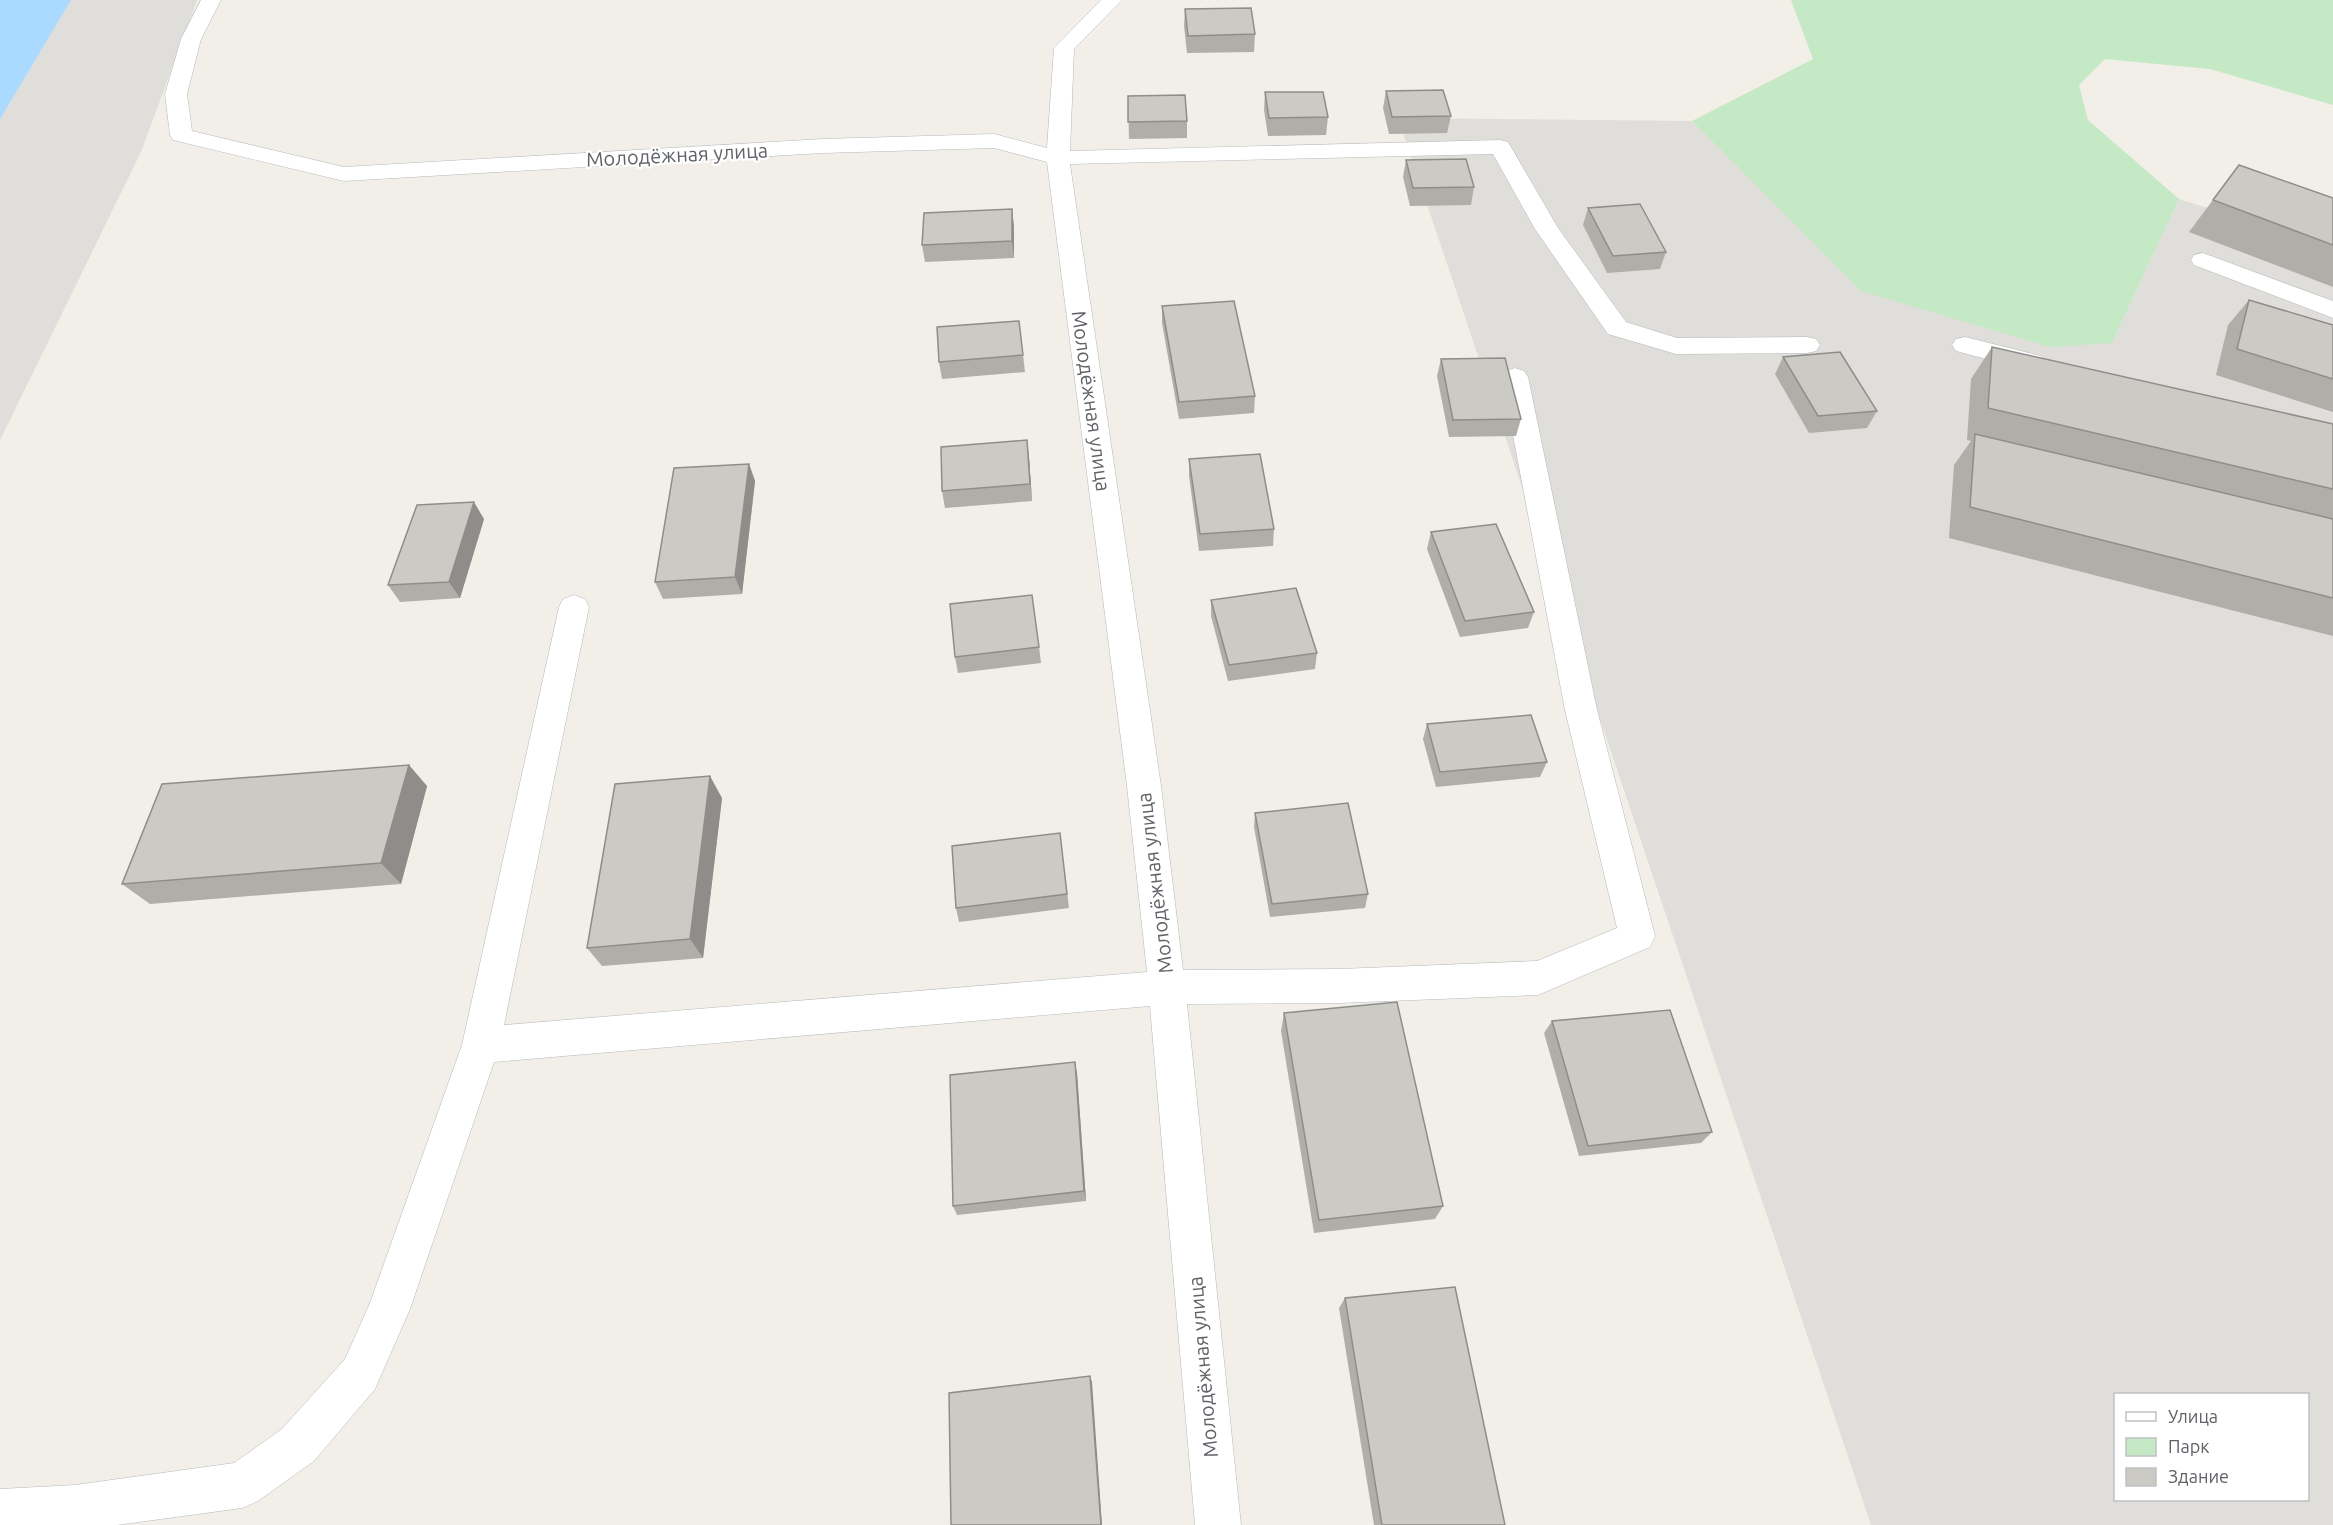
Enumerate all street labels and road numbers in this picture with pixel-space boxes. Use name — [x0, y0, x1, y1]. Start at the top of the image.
street label: Молодёжная улица — [585, 138, 769, 171]
street label: Молодёжная улица — [1067, 309, 1116, 493]
street label: Молодёжная улица — [1132, 791, 1177, 975]
street label: Молодёжная улица — [1183, 1275, 1222, 1459]

